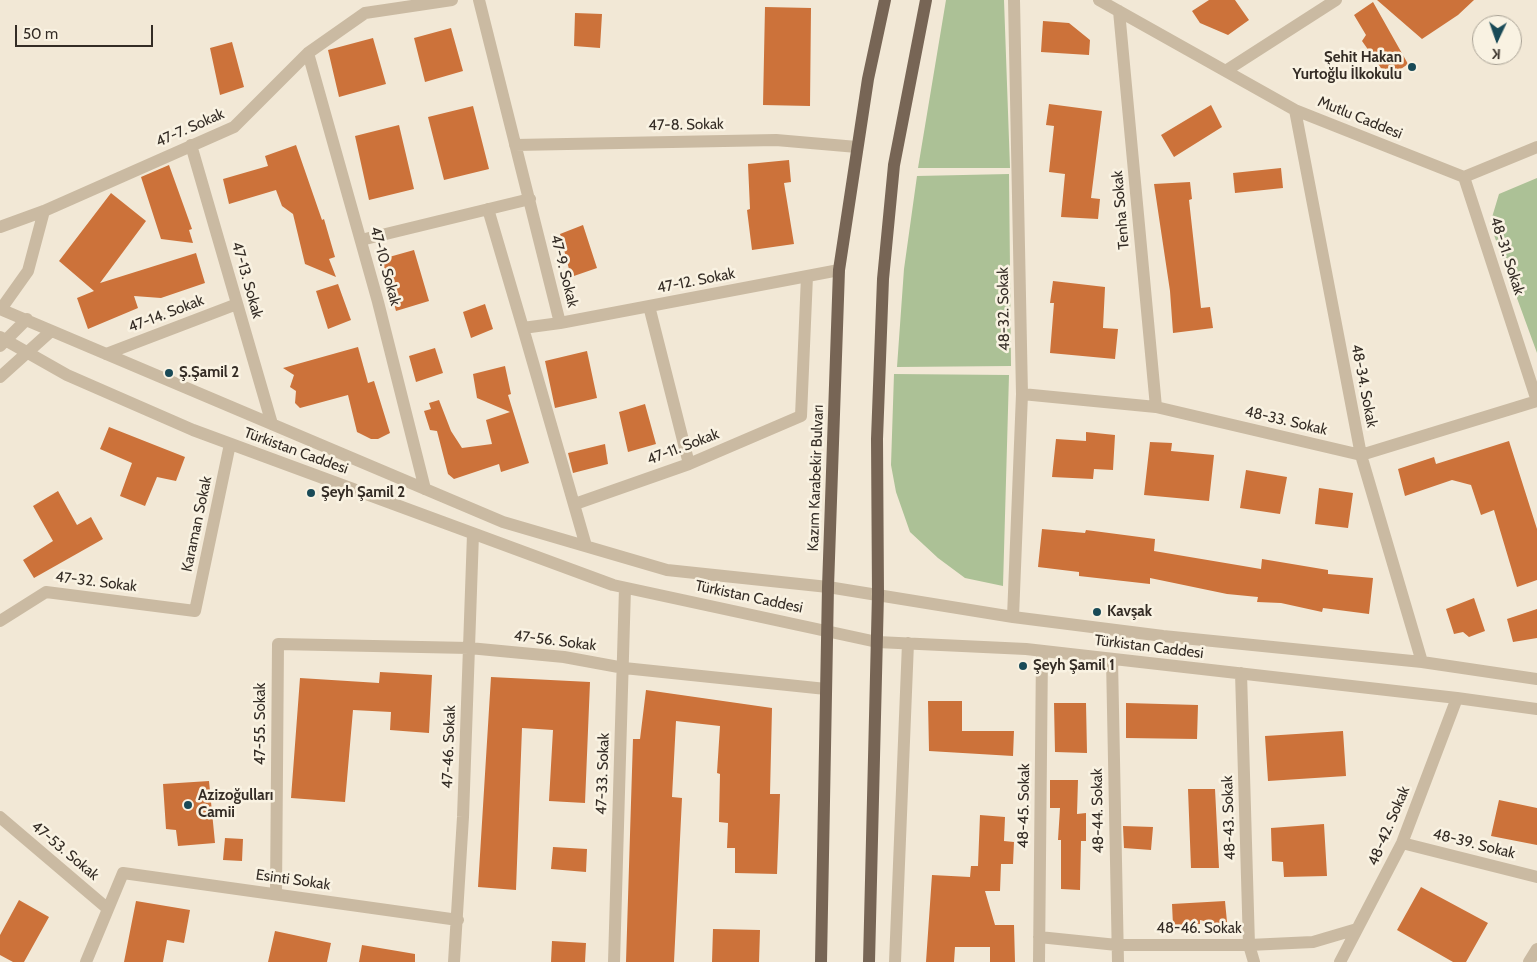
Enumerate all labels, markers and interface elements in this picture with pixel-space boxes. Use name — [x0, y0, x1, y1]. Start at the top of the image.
scale bar — [18, 15, 155, 47]
north arrow — [1472, 15, 1522, 65]
text: 50 m — [23, 25, 58, 43]
text: K — [1491, 45, 1501, 63]
place label: Şehit Hakan Yurtoğlu İlkokulu — [1292, 49, 1402, 84]
marker: Şehit Hakan Yurtoğlu İlkokulu — [1406, 61, 1418, 73]
street label: Mutlu Caddesi — [1315, 93, 1405, 143]
street label: 47-7. Sokak — [153, 105, 227, 151]
street label: 47-8. Sokak — [648, 115, 724, 135]
street label: Tenha Sokak — [1109, 170, 1133, 250]
street label: 48-31. Sokak — [1486, 215, 1528, 297]
street label: 47-10. Sokak — [366, 224, 404, 308]
street label: 47-9. Sokak — [546, 233, 582, 309]
street label: 47-13. Sokak — [227, 239, 267, 321]
street label: 47-12. Sokak — [656, 265, 736, 297]
street label: 48-32. Sokak — [994, 267, 1014, 351]
street label: 47-14. Sokak — [126, 291, 206, 337]
street label: 48-34. Sokak — [1347, 343, 1381, 429]
place label: Ş.Şamil 2 — [179, 364, 239, 382]
marker: Ş.Şamil 2 — [163, 367, 175, 379]
street label: 48-33. Sokak — [1243, 403, 1329, 439]
street label: Kazım Karabekir Bulvarı — [804, 404, 828, 552]
street label: Türkistan Caddesi — [241, 424, 351, 478]
street label: 47-11. Sokak — [644, 425, 722, 469]
street label: Karaman Sokak — [178, 475, 216, 573]
place label: Şeyh Şamil 2 — [321, 484, 405, 502]
marker: Şeyh Şamil 2 — [305, 487, 317, 499]
street label: 47-32. Sokak — [54, 568, 138, 596]
street label: Türkistan Caddesi — [694, 577, 804, 617]
place label: Kavşak — [1107, 603, 1152, 621]
marker: Kavşak — [1091, 606, 1103, 618]
street label: 47-56. Sokak — [513, 627, 597, 655]
street label: Türkistan Caddesi — [1094, 631, 1204, 663]
place label: Şeyh Şamil 1 — [1033, 657, 1115, 675]
marker: Şeyh Şamil 1 — [1017, 660, 1029, 672]
street label: 47-55. Sokak — [252, 683, 270, 765]
street label: 47-46. Sokak — [439, 705, 459, 789]
street label: 47-33. Sokak — [593, 732, 613, 816]
street label: 48-45. Sokak — [1014, 763, 1034, 849]
street label: 48-44. Sokak — [1088, 768, 1108, 854]
street label: 48-43. Sokak — [1219, 775, 1239, 861]
street label: 48-42. Sokak — [1364, 783, 1414, 869]
place label: Azizoğulları Camii — [198, 787, 273, 822]
marker: Azizoğulları Camii — [182, 799, 194, 811]
street label: 47-53. Sokak — [28, 818, 102, 884]
street label: 48-39. Sokak — [1431, 825, 1517, 863]
street label: Esinti Sokak — [255, 866, 331, 894]
street label: 48-46. Sokak — [1156, 920, 1242, 938]

